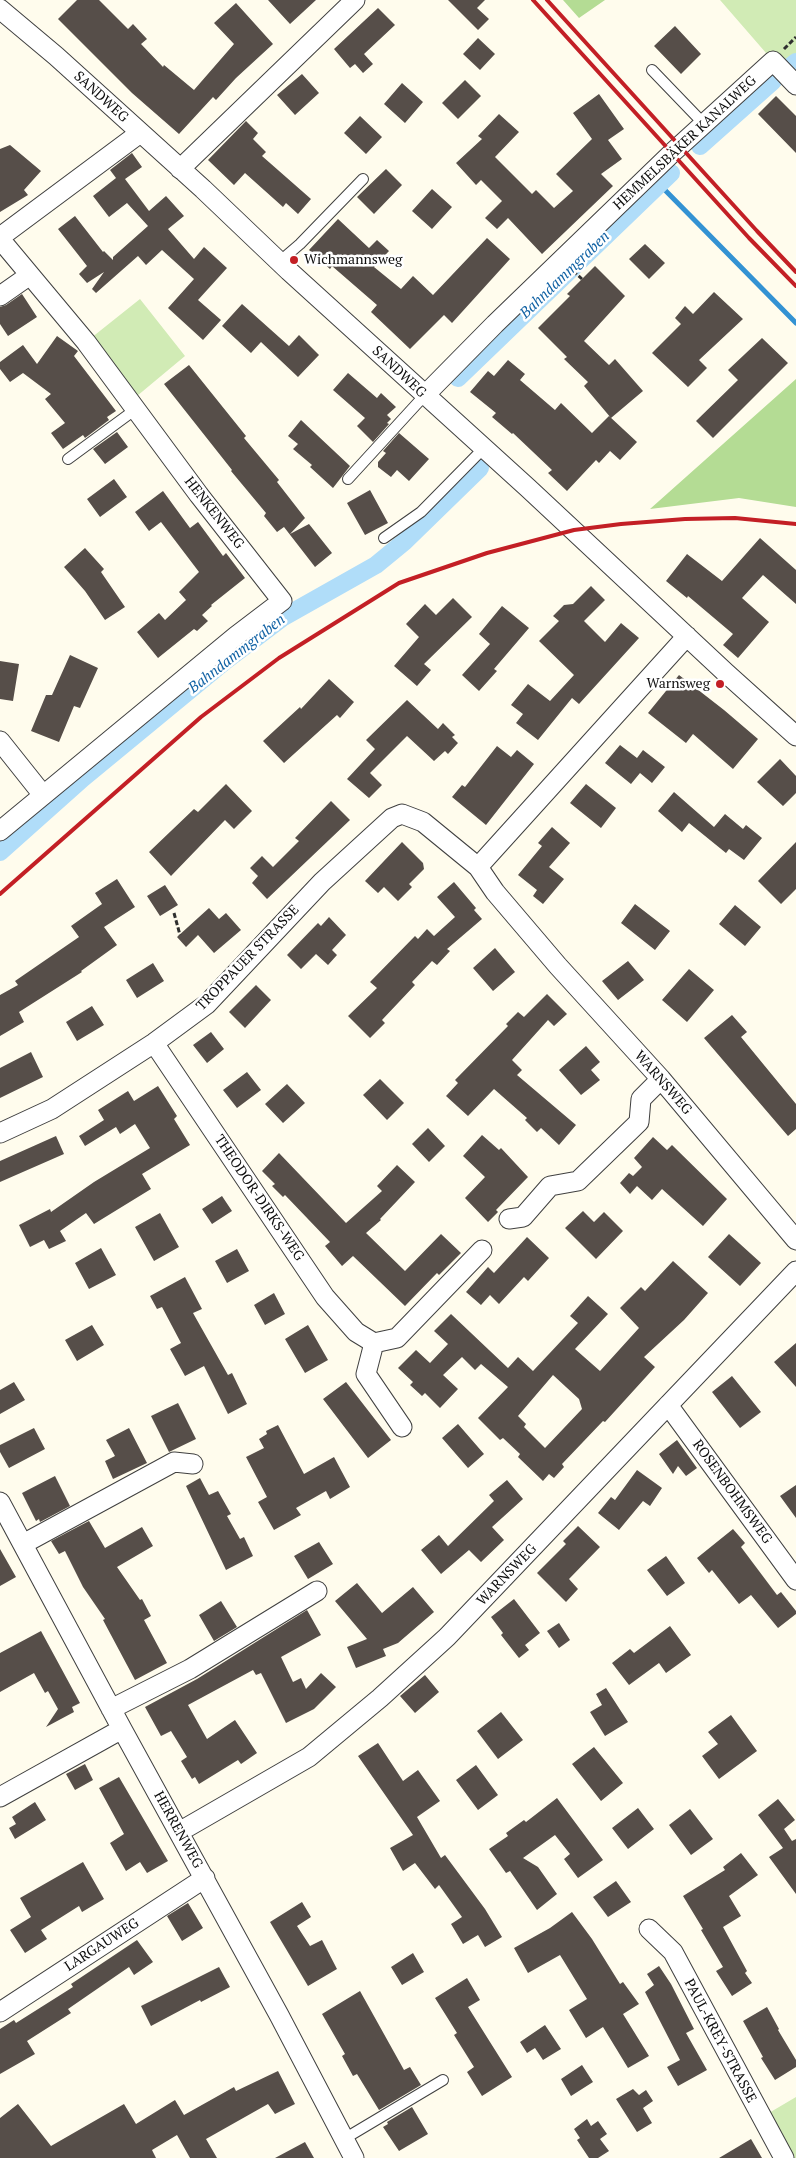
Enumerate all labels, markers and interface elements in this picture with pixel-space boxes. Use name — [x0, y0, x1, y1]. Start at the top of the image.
street label: SANDWEG — [70, 68, 132, 126]
street label: HEMMELSBÄKER KANALWEG — [610, 72, 760, 214]
water label: Bahndammgraben — [516, 228, 614, 322]
place label: Wichmannsweg — [304, 252, 402, 268]
marker: Wichmannsweg — [288, 254, 300, 266]
street label: SANDWEG — [369, 343, 429, 401]
street label: HENKENWEG — [181, 474, 247, 552]
water label: Bahndammgraben — [185, 611, 289, 697]
place label: Warnsweg — [647, 676, 710, 692]
marker: Warnsweg — [714, 678, 726, 690]
street label: TROPPAUER STRASSE — [193, 902, 303, 1014]
street label: WARNSWEG — [631, 1048, 695, 1118]
street label: THEODOR-DIRKS-WEG — [211, 1132, 307, 1264]
street label: ROSENBOHMSWEG — [689, 1437, 775, 1547]
street label: WARNSWEG — [474, 1541, 540, 1609]
street label: HERRENWEG — [150, 1789, 206, 1871]
street label: LARGAUWEG — [62, 1915, 142, 1975]
street label: PAUL-KREY-STRASSE — [680, 1976, 760, 2106]

